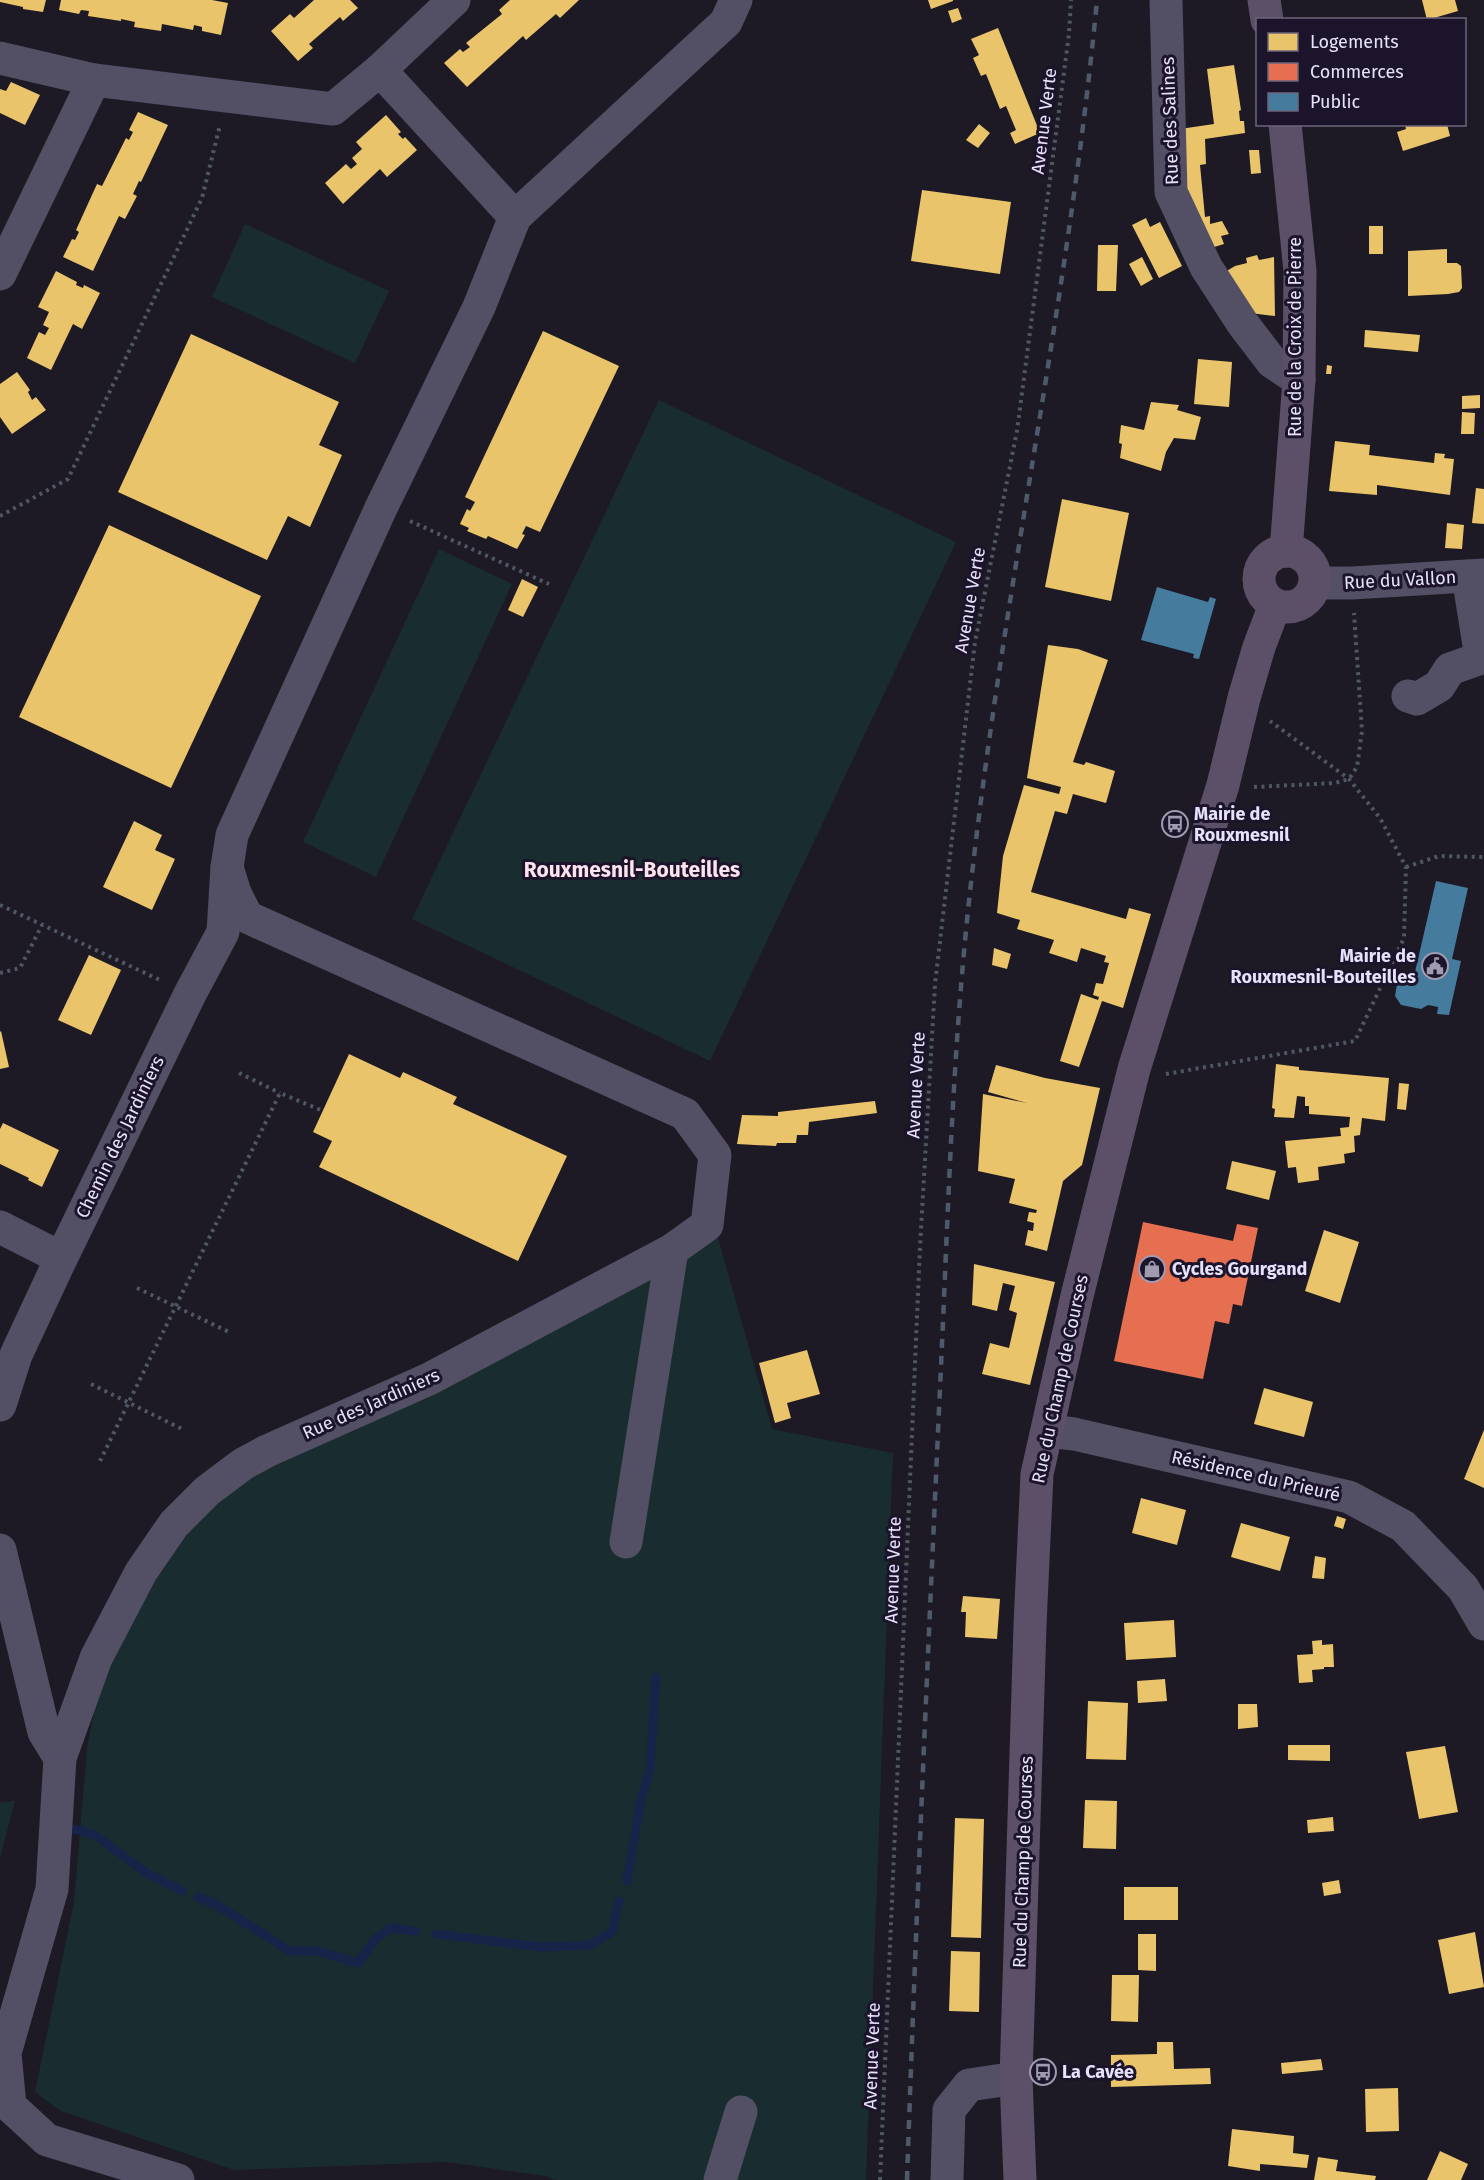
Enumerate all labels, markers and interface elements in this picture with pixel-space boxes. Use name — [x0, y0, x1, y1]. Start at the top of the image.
legend — [1256, 18, 1466, 126]
text: Logements — [1310, 31, 1399, 53]
street label: Rue des Salines — [1157, 57, 1183, 185]
text: Commerces — [1310, 61, 1404, 83]
street label: Avenue Verte — [1027, 67, 1061, 175]
text: Public — [1310, 91, 1360, 113]
street label: Rue de la Croix de Pierre — [1284, 237, 1306, 437]
street label: Avenue Verte — [950, 545, 990, 655]
street label: Rue du Vallon — [1343, 566, 1457, 594]
place label: Mairie de Rouxmesnil — [1194, 803, 1290, 846]
bus stop icon: Mairie de Rouxmesnil — [1160, 809, 1190, 839]
district label: Rouxmesnil-Bouteilles — [524, 857, 740, 883]
place label: Mairie de Rouxmesnil-Bouteilles — [1231, 945, 1416, 988]
public building icon: Mairie de Rouxmesnil-Bouteilles — [1420, 951, 1450, 981]
street label: Avenue Verte — [902, 1031, 930, 1139]
street label: Chemin des Jardiniers — [71, 1052, 169, 1222]
shop icon: Cycles Gourgand — [1137, 1254, 1167, 1284]
place label: Cycles Gourgand — [1172, 1258, 1307, 1280]
street label: Rue du Champ de Courses — [1027, 1273, 1093, 1485]
street label: Rue des Jardiniers — [299, 1364, 443, 1444]
street label: Résidence du Prieuré — [1169, 1446, 1343, 1506]
street label: Avenue Verte — [880, 1516, 906, 1624]
street label: Rue du Champ de Courses — [1008, 1755, 1038, 1969]
street label: Avenue Verte — [859, 2002, 885, 2110]
bus stop icon: La Cavée — [1028, 2057, 1058, 2087]
place label: La Cavée — [1062, 2061, 1134, 2083]

